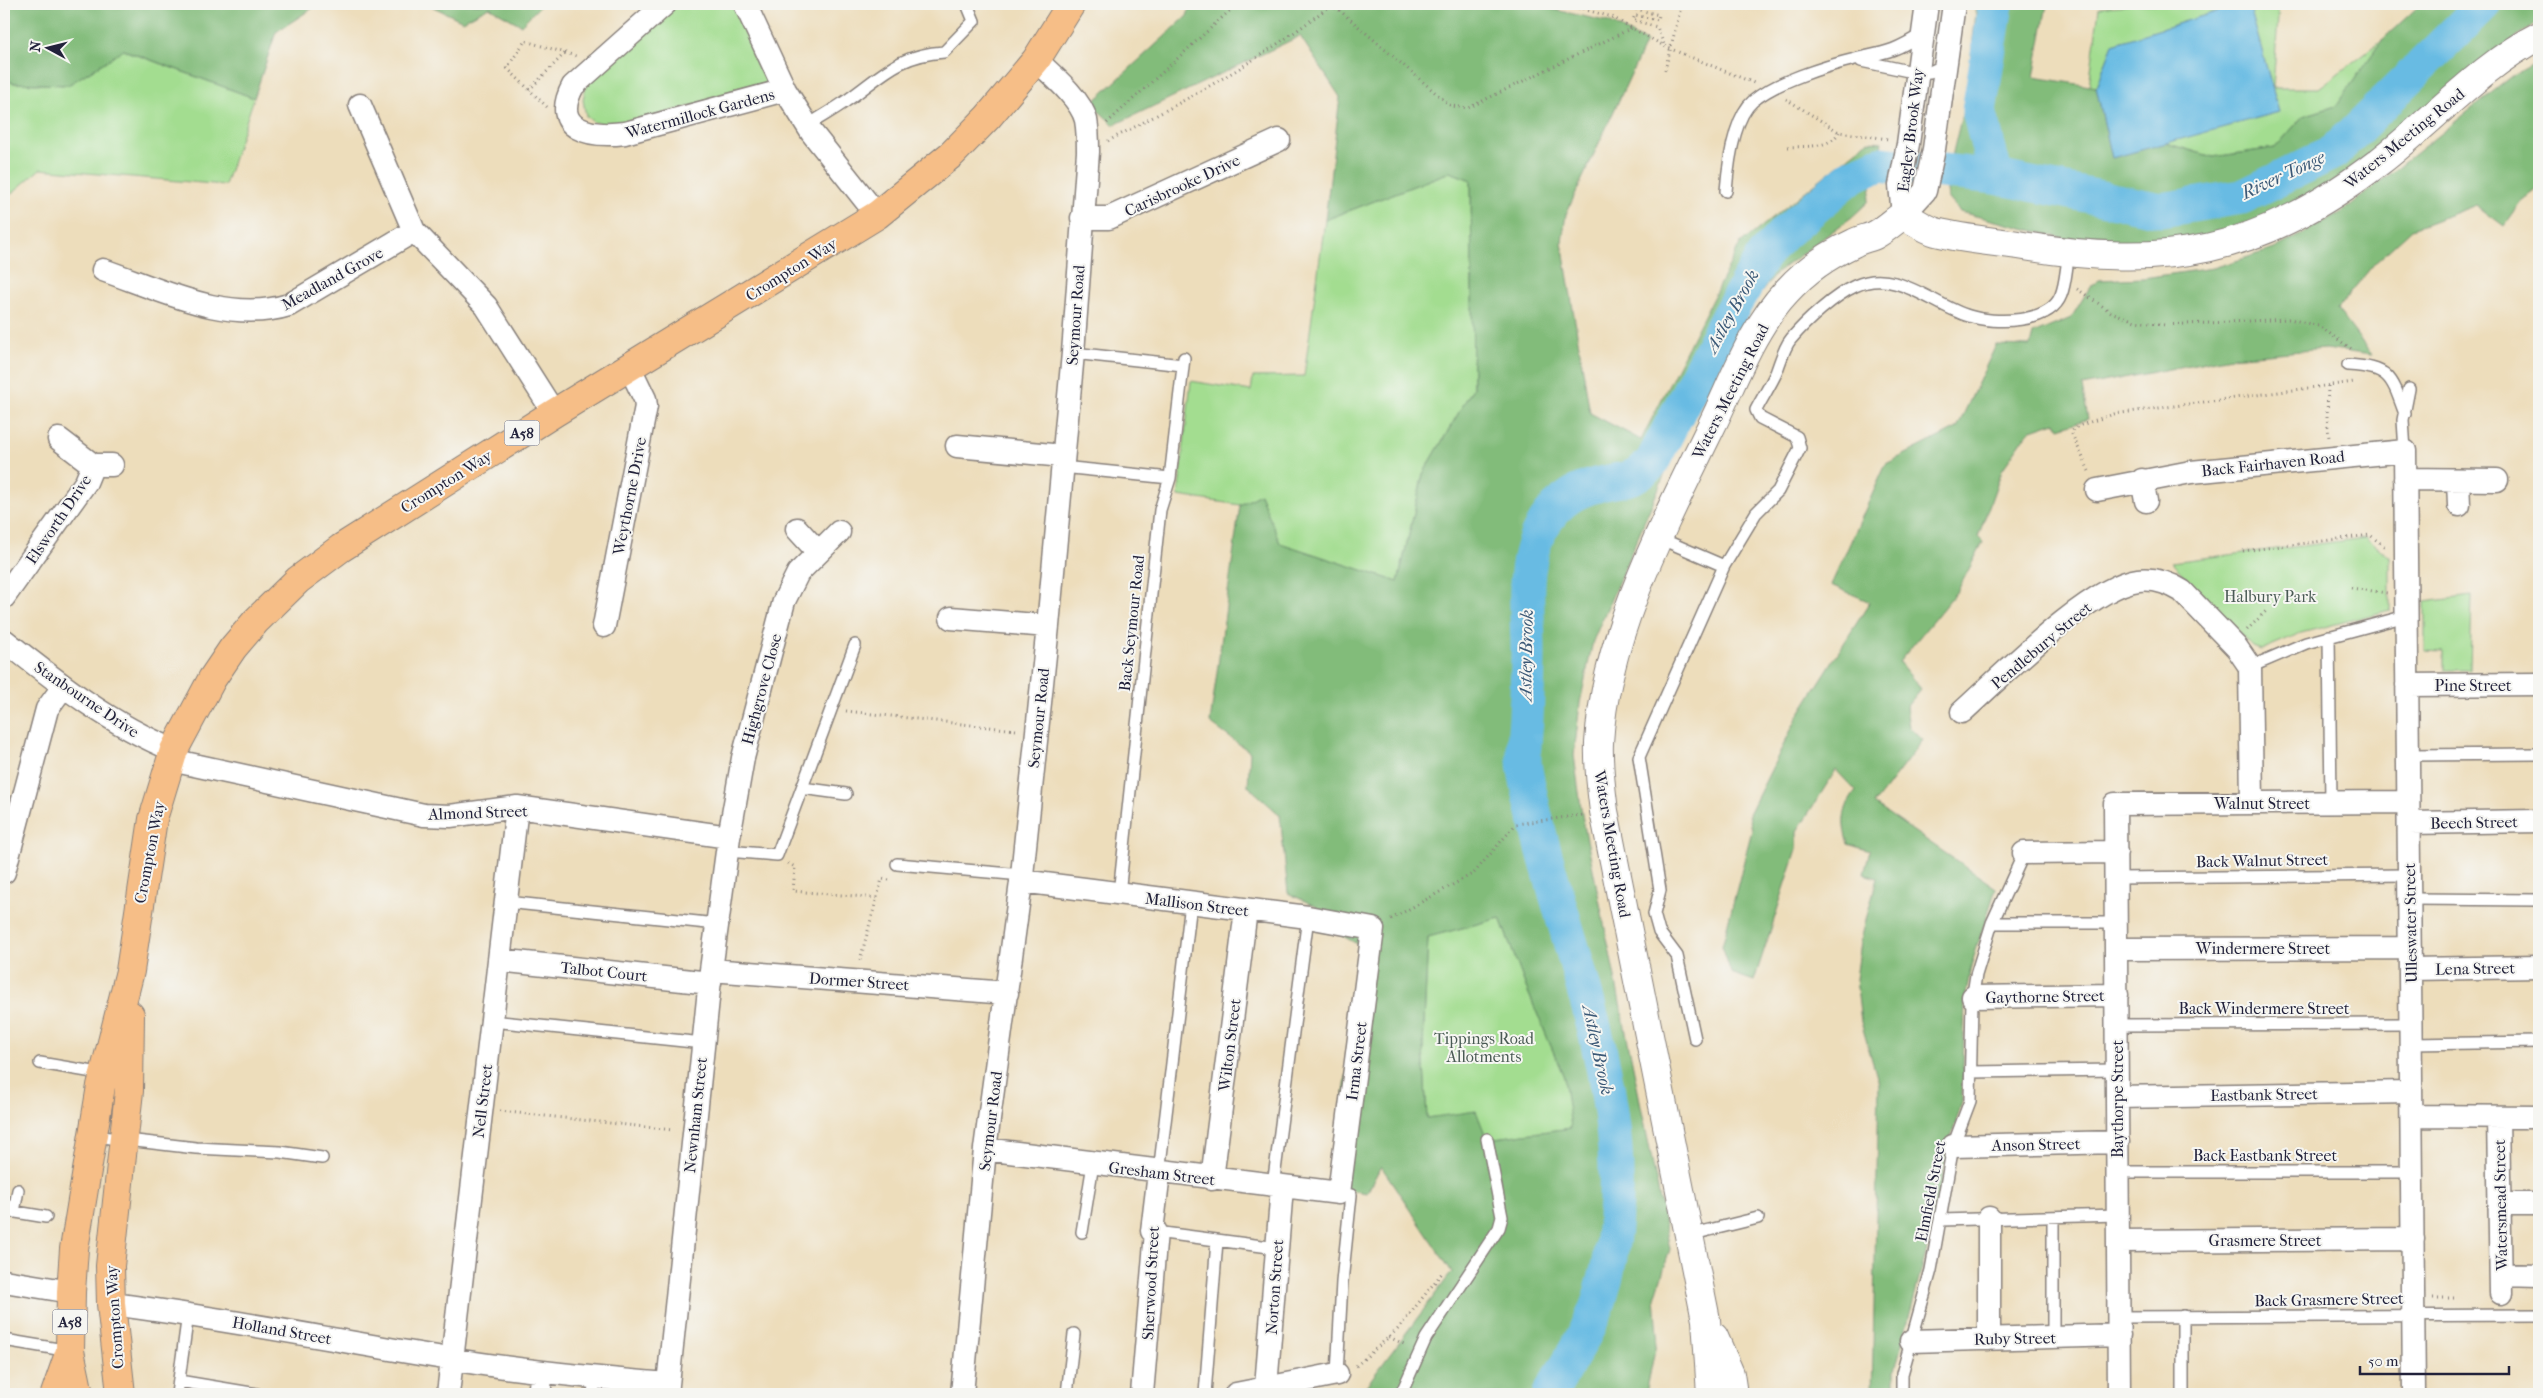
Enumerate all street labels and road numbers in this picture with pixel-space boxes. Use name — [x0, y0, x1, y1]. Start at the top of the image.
street label: Eagley Brook Way — [1893, 66, 1928, 193]
street label: Watermillock Gardens — [623, 84, 777, 143]
street label: Waters Meeting Road — [2340, 84, 2469, 193]
street label: Carisbrooke Drive — [1121, 150, 1243, 221]
street label: Crompton Way — [742, 234, 841, 305]
street label: Meadland Grove — [278, 243, 386, 314]
street label: Seymour Road — [1063, 264, 1089, 366]
street label: Waters Meeting Road — [1688, 320, 1773, 463]
road number: A58 — [504, 420, 540, 446]
street label: Weythorne Drive — [609, 435, 650, 558]
street label: Crompton Way — [397, 446, 496, 517]
street label: Back Fairhaven Road — [2201, 447, 2346, 480]
street label: Elsworth Drive — [22, 471, 95, 568]
street label: Back Seymour Road — [1115, 554, 1148, 692]
street label: Pendlebury Street — [1987, 598, 2096, 693]
street label: Highgrove Close — [738, 631, 785, 747]
street label: Stanbourne Drive — [31, 657, 143, 742]
street label: Seymour Road — [1024, 667, 1053, 769]
street label: Pine Street — [2434, 676, 2512, 695]
street label: Waters Meeting Road — [1590, 768, 1635, 920]
street label: Walnut Street — [2213, 794, 2310, 813]
street label: Crompton Way — [130, 799, 169, 905]
street label: Almond Street — [427, 801, 528, 824]
street label: Beech Street — [2430, 812, 2518, 833]
street label: Back Walnut Street — [2196, 850, 2329, 871]
street label: Ulleswater Street — [2400, 862, 2421, 983]
street label: Mallison Street — [1144, 889, 1250, 920]
street label: Windermere Street — [2195, 939, 2330, 958]
street label: Talbot Court — [560, 957, 649, 986]
street label: Lena Street — [2435, 958, 2515, 979]
street label: Dormer Street — [808, 969, 910, 995]
street label: Gaythorne Street — [1985, 986, 2105, 1007]
street label: Wilton Street — [1214, 997, 1245, 1094]
street label: Back Windermere Street — [2179, 999, 2350, 1018]
street label: Irma Street — [1342, 1020, 1371, 1102]
street label: Baythorpe Street — [2108, 1040, 2127, 1158]
street label: Newnham Street — [680, 1056, 711, 1174]
street label: Nell Street — [469, 1063, 496, 1139]
street label: Seymour Road — [975, 1070, 1006, 1172]
street label: Eastbank Street — [2210, 1084, 2318, 1105]
street label: Anson Street — [1991, 1134, 2081, 1155]
street label: Elmfield Street — [1911, 1138, 1950, 1243]
street label: Watersmead Street — [2490, 1139, 2511, 1272]
street label: Back Eastbank Street — [2193, 1146, 2337, 1165]
street label: Gresham Street — [1108, 1158, 1217, 1189]
street label: Sherwood Street — [1138, 1225, 1163, 1341]
street label: Grasmere Street — [2209, 1231, 2322, 1250]
street label: Norton Street — [1262, 1238, 1287, 1335]
street label: Crompton Way — [101, 1264, 128, 1370]
street label: Back Grasmere Street — [2254, 1289, 2404, 1310]
road number: A58 — [52, 1310, 88, 1334]
street label: Holland Street — [231, 1312, 333, 1349]
street label: Ruby Street — [1974, 1328, 2057, 1349]

